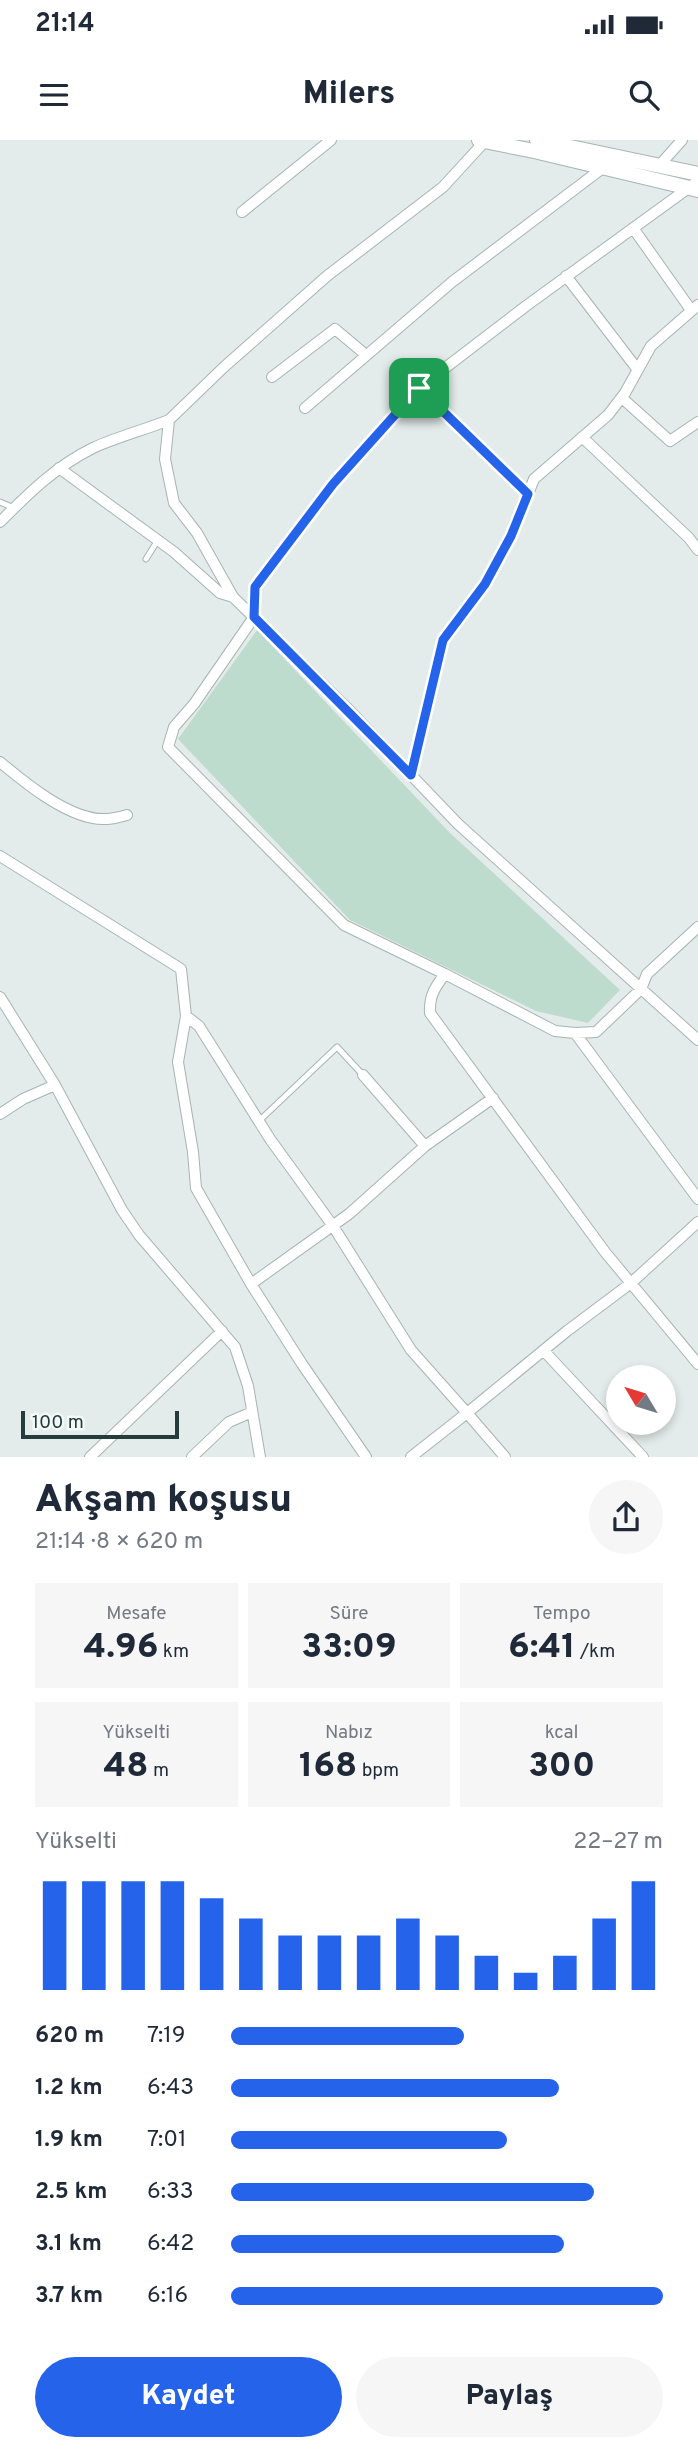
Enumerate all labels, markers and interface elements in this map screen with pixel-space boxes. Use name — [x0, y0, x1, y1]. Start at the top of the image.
text: 21:14 — [35, 8, 95, 41]
text: Milers — [303, 75, 395, 115]
icon: menu — [35, 76, 73, 114]
icon: search — [625, 76, 663, 114]
pin — [389, 358, 449, 418]
icon: arrive — [400, 369, 438, 407]
north arrow — [606, 1365, 676, 1435]
map controls — [606, 1365, 676, 1435]
scale bar — [21, 1408, 178, 1440]
text: 100 m — [32, 1411, 84, 1435]
text: Akşam koşusu — [35, 1477, 292, 1526]
button: share — [589, 1480, 663, 1554]
text: 21:14 · 8 × 620 m — [35, 1528, 203, 1557]
text: Mesafe — [106, 1602, 166, 1626]
text: Süre — [329, 1602, 369, 1626]
text: Tempo — [533, 1602, 591, 1626]
text: 4.96 — [84, 1626, 158, 1670]
text: 33:09 — [301, 1626, 397, 1670]
text: 6:41 — [508, 1626, 575, 1670]
text: km — [158, 1640, 189, 1664]
text: /km — [575, 1640, 615, 1664]
text: Yükselti — [102, 1721, 170, 1745]
text: Nabız — [325, 1721, 373, 1745]
text: kcal — [545, 1721, 579, 1745]
text: 48 — [104, 1745, 149, 1789]
text: 168 — [299, 1745, 357, 1789]
text: 300 — [528, 1745, 595, 1789]
text: m — [149, 1759, 169, 1783]
text: bpm — [357, 1759, 399, 1783]
text: Yükselti — [35, 1828, 117, 1857]
text: 22–27 m — [573, 1828, 663, 1857]
text: 620 m — [35, 2022, 104, 2051]
text: 7:19 — [147, 2022, 186, 2051]
text: 1.2 km — [35, 2074, 103, 2103]
text: 6:43 — [147, 2074, 194, 2103]
text: 1.9 km — [35, 2126, 103, 2155]
text: 7:01 — [147, 2126, 187, 2155]
text: 2.5 km — [35, 2178, 108, 2207]
text: 6:33 — [147, 2178, 194, 2207]
text: 3.1 km — [35, 2230, 102, 2259]
text: 6:42 — [147, 2230, 194, 2259]
text: 3.7 km — [35, 2282, 103, 2311]
text: 6:16 — [147, 2282, 188, 2311]
button: Kaydet — [35, 2357, 342, 2437]
button: Paylaş — [356, 2357, 663, 2437]

